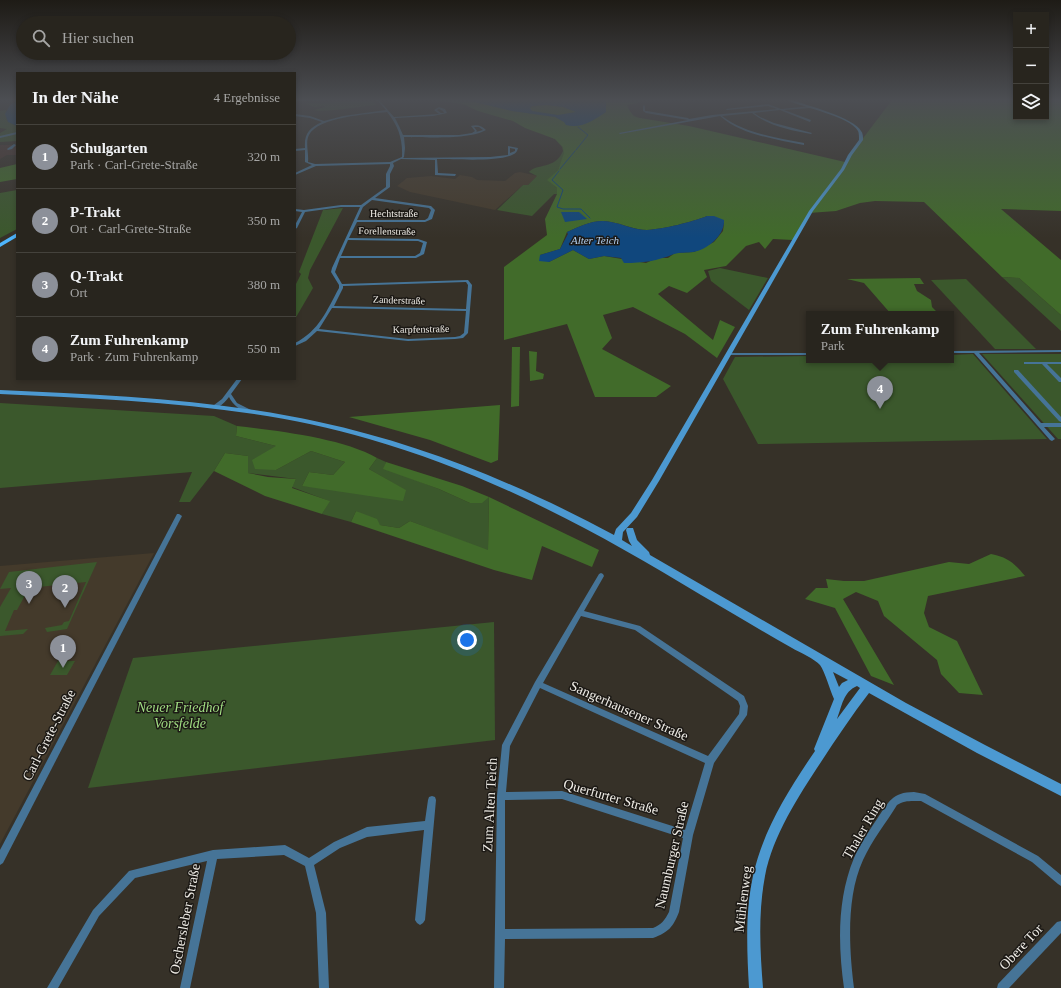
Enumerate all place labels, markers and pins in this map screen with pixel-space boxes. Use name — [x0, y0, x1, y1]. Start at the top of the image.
pin: 4 — [867, 376, 893, 409]
pin: 3 — [16, 571, 42, 604]
pin: 2 — [52, 575, 78, 608]
pin: 1 — [50, 635, 76, 668]

